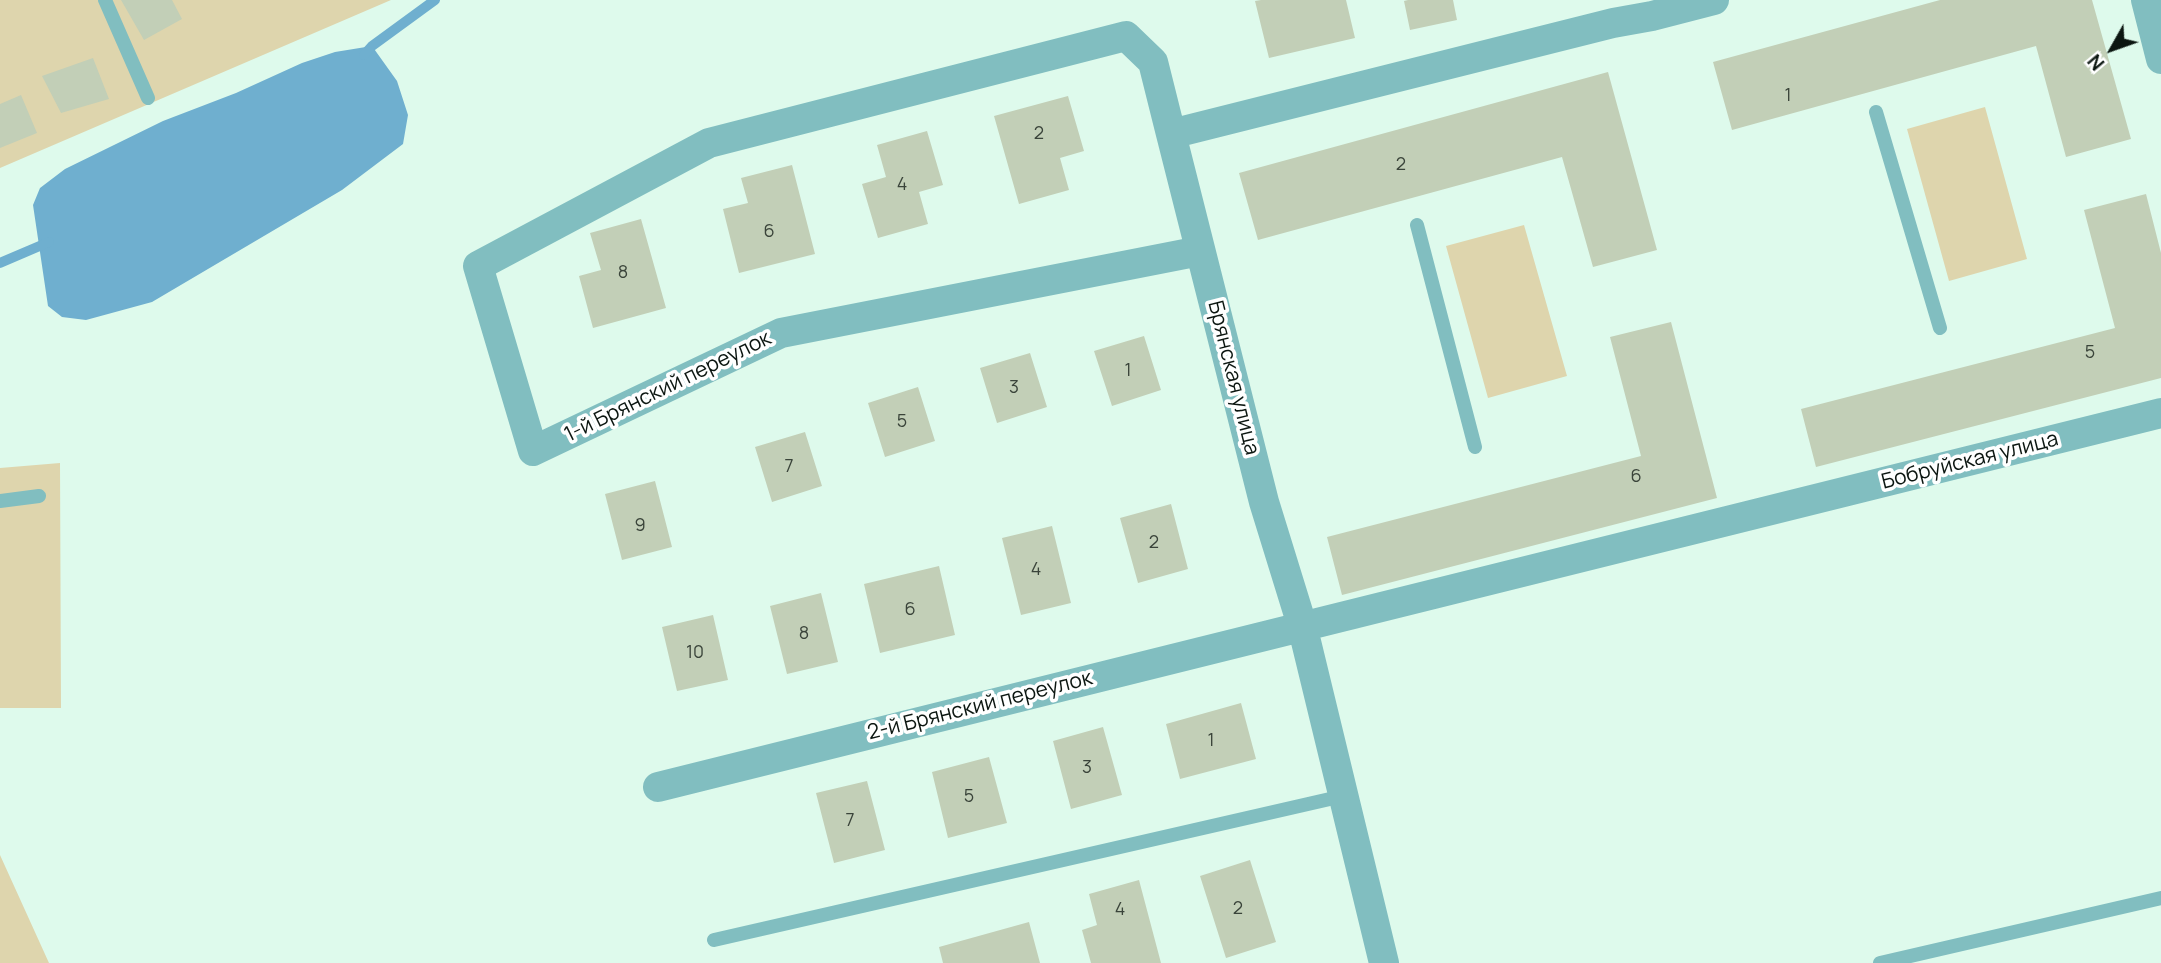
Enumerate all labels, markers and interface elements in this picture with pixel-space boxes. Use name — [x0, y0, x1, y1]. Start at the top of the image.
north arrow — [2077, 14, 2147, 84]
text: N — [2082, 49, 2110, 76]
house number: 1 — [1784, 85, 1792, 107]
house number: 2 — [1034, 123, 1044, 145]
house number: 2 — [1396, 154, 1406, 176]
house number: 4 — [897, 174, 907, 196]
house number: 6 — [763, 221, 775, 243]
house number: 8 — [618, 262, 628, 284]
street label: Брянская улица — [1202, 298, 1264, 458]
street label: 1-й Брянский переулок — [561, 326, 775, 448]
house number: 5 — [2085, 342, 2095, 364]
house number: 1 — [1124, 360, 1132, 382]
house number: 3 — [1009, 377, 1019, 399]
house number: 5 — [897, 411, 907, 433]
street label: Бобруйская улица — [1879, 427, 2061, 495]
house number: 7 — [784, 456, 794, 478]
house number: 6 — [1630, 466, 1642, 488]
house number: 9 — [634, 515, 646, 537]
house number: 2 — [1149, 532, 1159, 554]
house number: 4 — [1031, 559, 1041, 581]
house number: 6 — [904, 599, 916, 621]
house number: 8 — [799, 623, 809, 645]
house number: 10 — [686, 642, 704, 664]
street label: 2-й Брянский переулок — [865, 666, 1095, 746]
house number: 1 — [1207, 730, 1215, 752]
house number: 3 — [1082, 757, 1092, 779]
house number: 5 — [964, 786, 974, 808]
house number: 7 — [845, 810, 855, 832]
house number: 2 — [1233, 898, 1243, 920]
house number: 4 — [1115, 899, 1125, 921]

